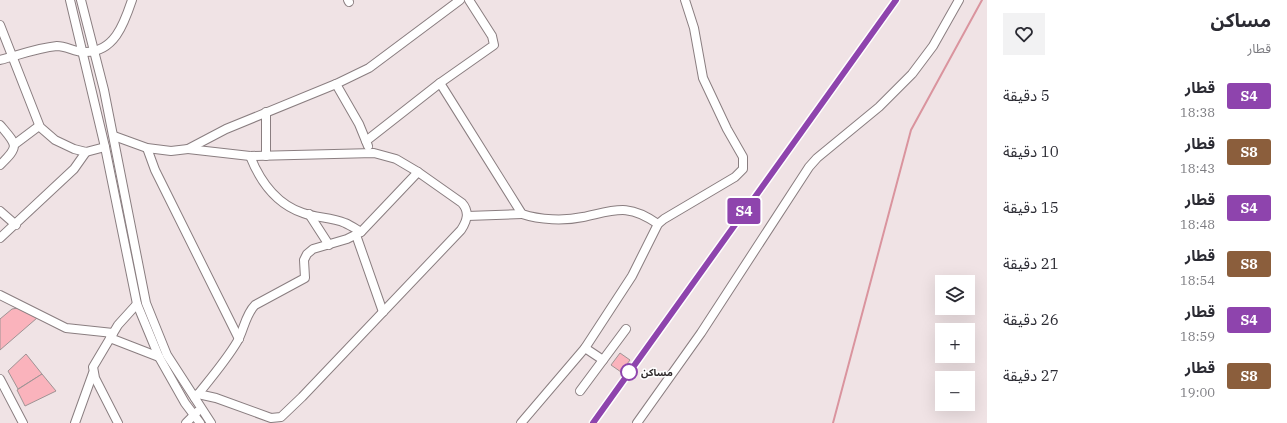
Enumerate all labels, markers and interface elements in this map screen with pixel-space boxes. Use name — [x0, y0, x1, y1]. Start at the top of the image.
text: مساكن — [1211, 8, 1271, 32]
button: heart — [1003, 13, 1045, 55]
text: قطار — [1247, 40, 1271, 57]
text: قطار — [1185, 78, 1215, 97]
text: 5 دقيقة — [1003, 86, 1050, 105]
text: S4 — [1240, 87, 1258, 105]
text: 18:38 — [1180, 104, 1215, 121]
text: قطار — [1185, 134, 1215, 153]
text: 10 دقيقة — [1003, 142, 1059, 161]
text: S8 — [1240, 143, 1258, 161]
text: 18:43 — [1180, 160, 1215, 177]
text: قطار — [1185, 190, 1215, 209]
line badge: S4 — [726, 198, 762, 224]
text: 15 دقيقة — [1003, 198, 1059, 217]
text: S4 — [1240, 199, 1258, 217]
text: S4 — [735, 202, 753, 220]
text: 18:48 — [1180, 216, 1215, 233]
text: قطار — [1185, 246, 1215, 265]
text: 21 دقيقة — [1003, 254, 1059, 273]
text: S8 — [1240, 255, 1258, 273]
text: 18:54 — [1180, 272, 1215, 289]
map controls — [935, 275, 975, 411]
button: layers — [935, 275, 975, 315]
text: قطار — [1185, 302, 1215, 321]
text: 26 دقيقة — [1003, 310, 1059, 329]
text: S4 — [1240, 311, 1258, 329]
button: + — [935, 323, 975, 363]
text: 18:59 — [1180, 328, 1215, 345]
text: قطار — [1185, 358, 1215, 377]
marker: مساكن — [620, 363, 638, 381]
place label: مساكن — [641, 366, 673, 379]
text: 27 دقيقة — [1003, 366, 1059, 385]
text: S8 — [1240, 367, 1258, 385]
button: − — [935, 371, 975, 411]
text: 19:00 — [1180, 384, 1215, 401]

